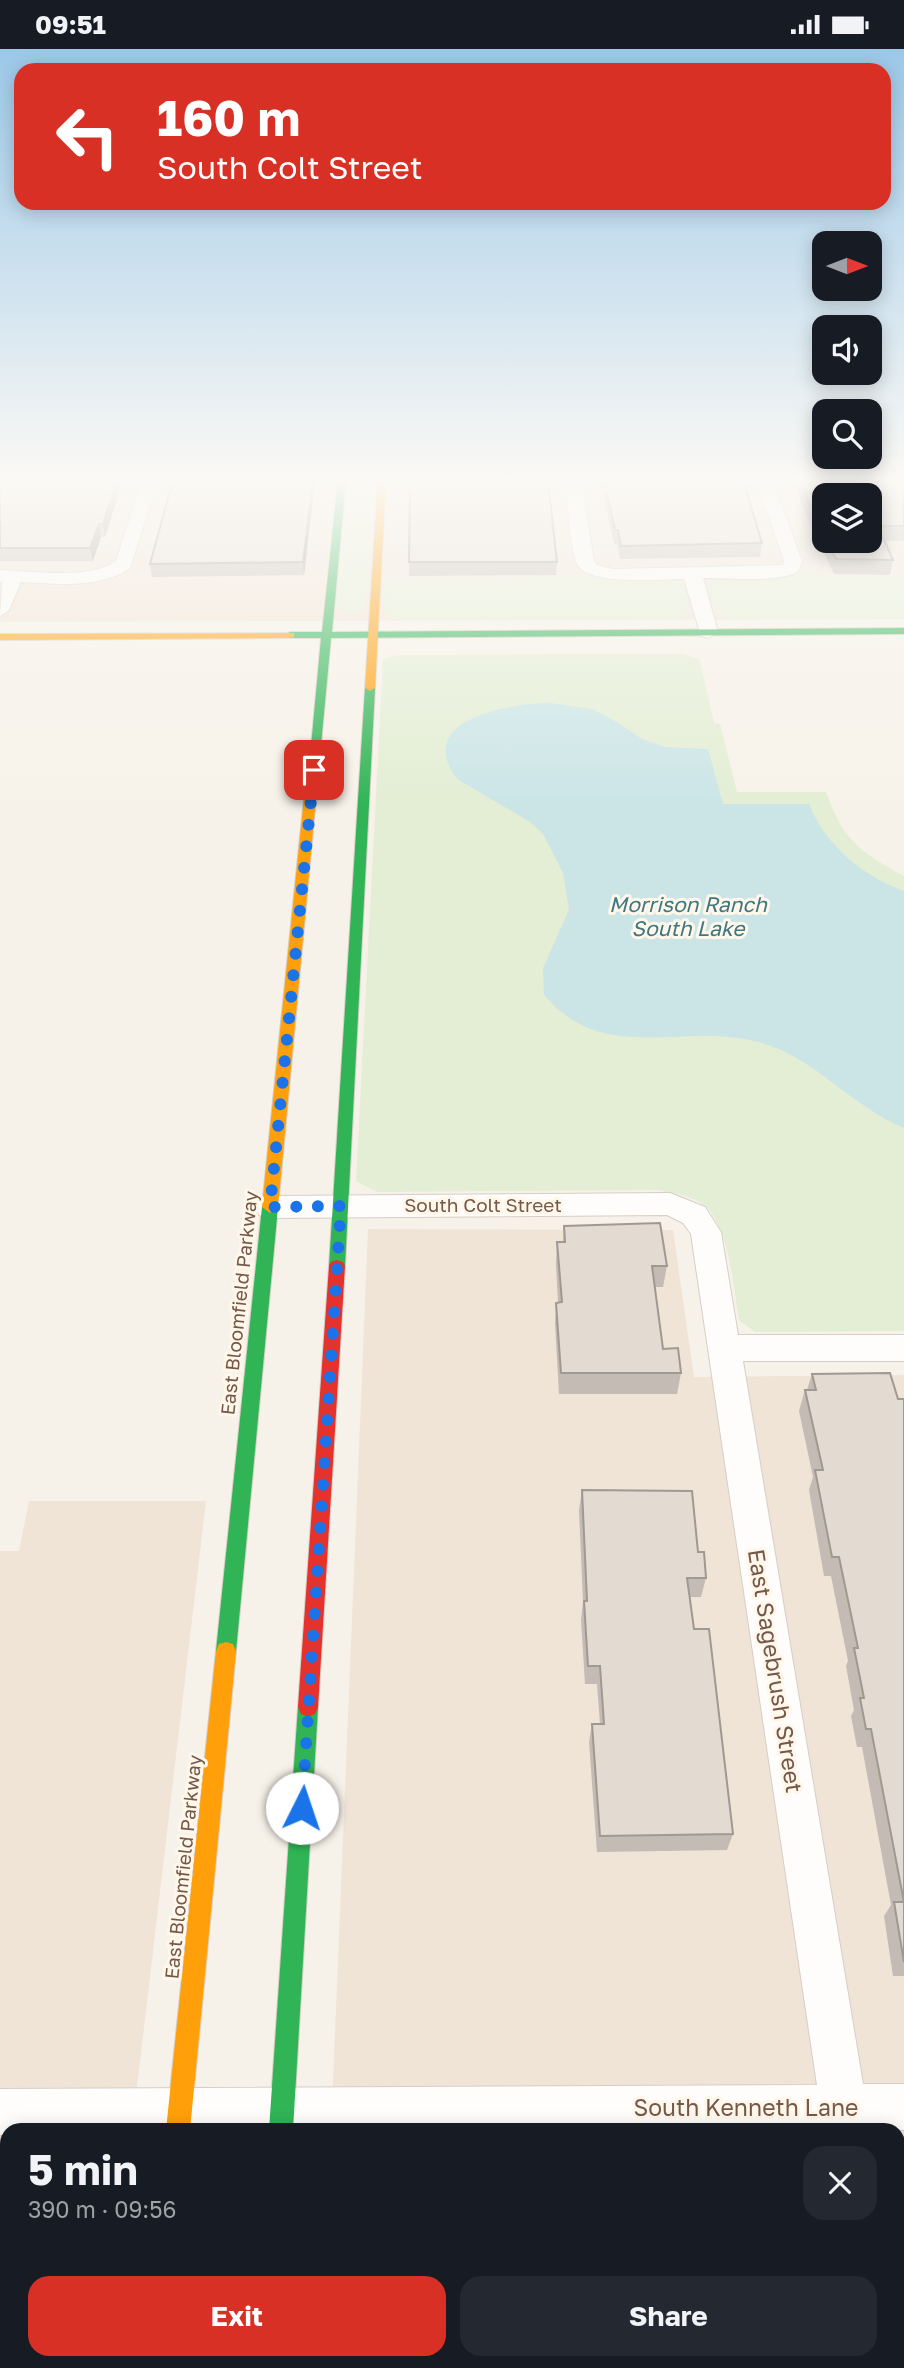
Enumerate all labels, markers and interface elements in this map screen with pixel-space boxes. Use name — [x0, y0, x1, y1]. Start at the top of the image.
text: 09:51 — [35, 9, 106, 40]
text: 160 m — [157, 88, 300, 147]
icon: left — [42, 91, 133, 182]
text: South Colt Street — [157, 148, 423, 186]
north arrow — [812, 231, 882, 301]
map controls — [812, 231, 882, 553]
button: sound — [812, 315, 882, 385]
button: search — [812, 399, 882, 469]
button: layers — [812, 483, 882, 553]
pin — [284, 740, 344, 800]
icon: arrive — [295, 751, 333, 789]
water label: Morrison Ranch South Lake — [609, 891, 768, 941]
street label: East Bloomfield Parkway — [215, 1189, 262, 1416]
street label: South Colt Street — [404, 1193, 562, 1216]
street label: East Sagebrush Street — [743, 1547, 809, 1795]
street label: East Bloomfield Parkway — [159, 1753, 206, 1980]
position arrow — [265, 1771, 339, 1845]
street label: South Kenneth Lane — [634, 2093, 858, 2121]
text: 5 min — [28, 2144, 138, 2194]
button: close — [803, 2146, 877, 2220]
text: 390 m · 09:56 — [28, 2195, 176, 2223]
button: Exit — [28, 2276, 446, 2356]
button: Share — [460, 2276, 877, 2356]

